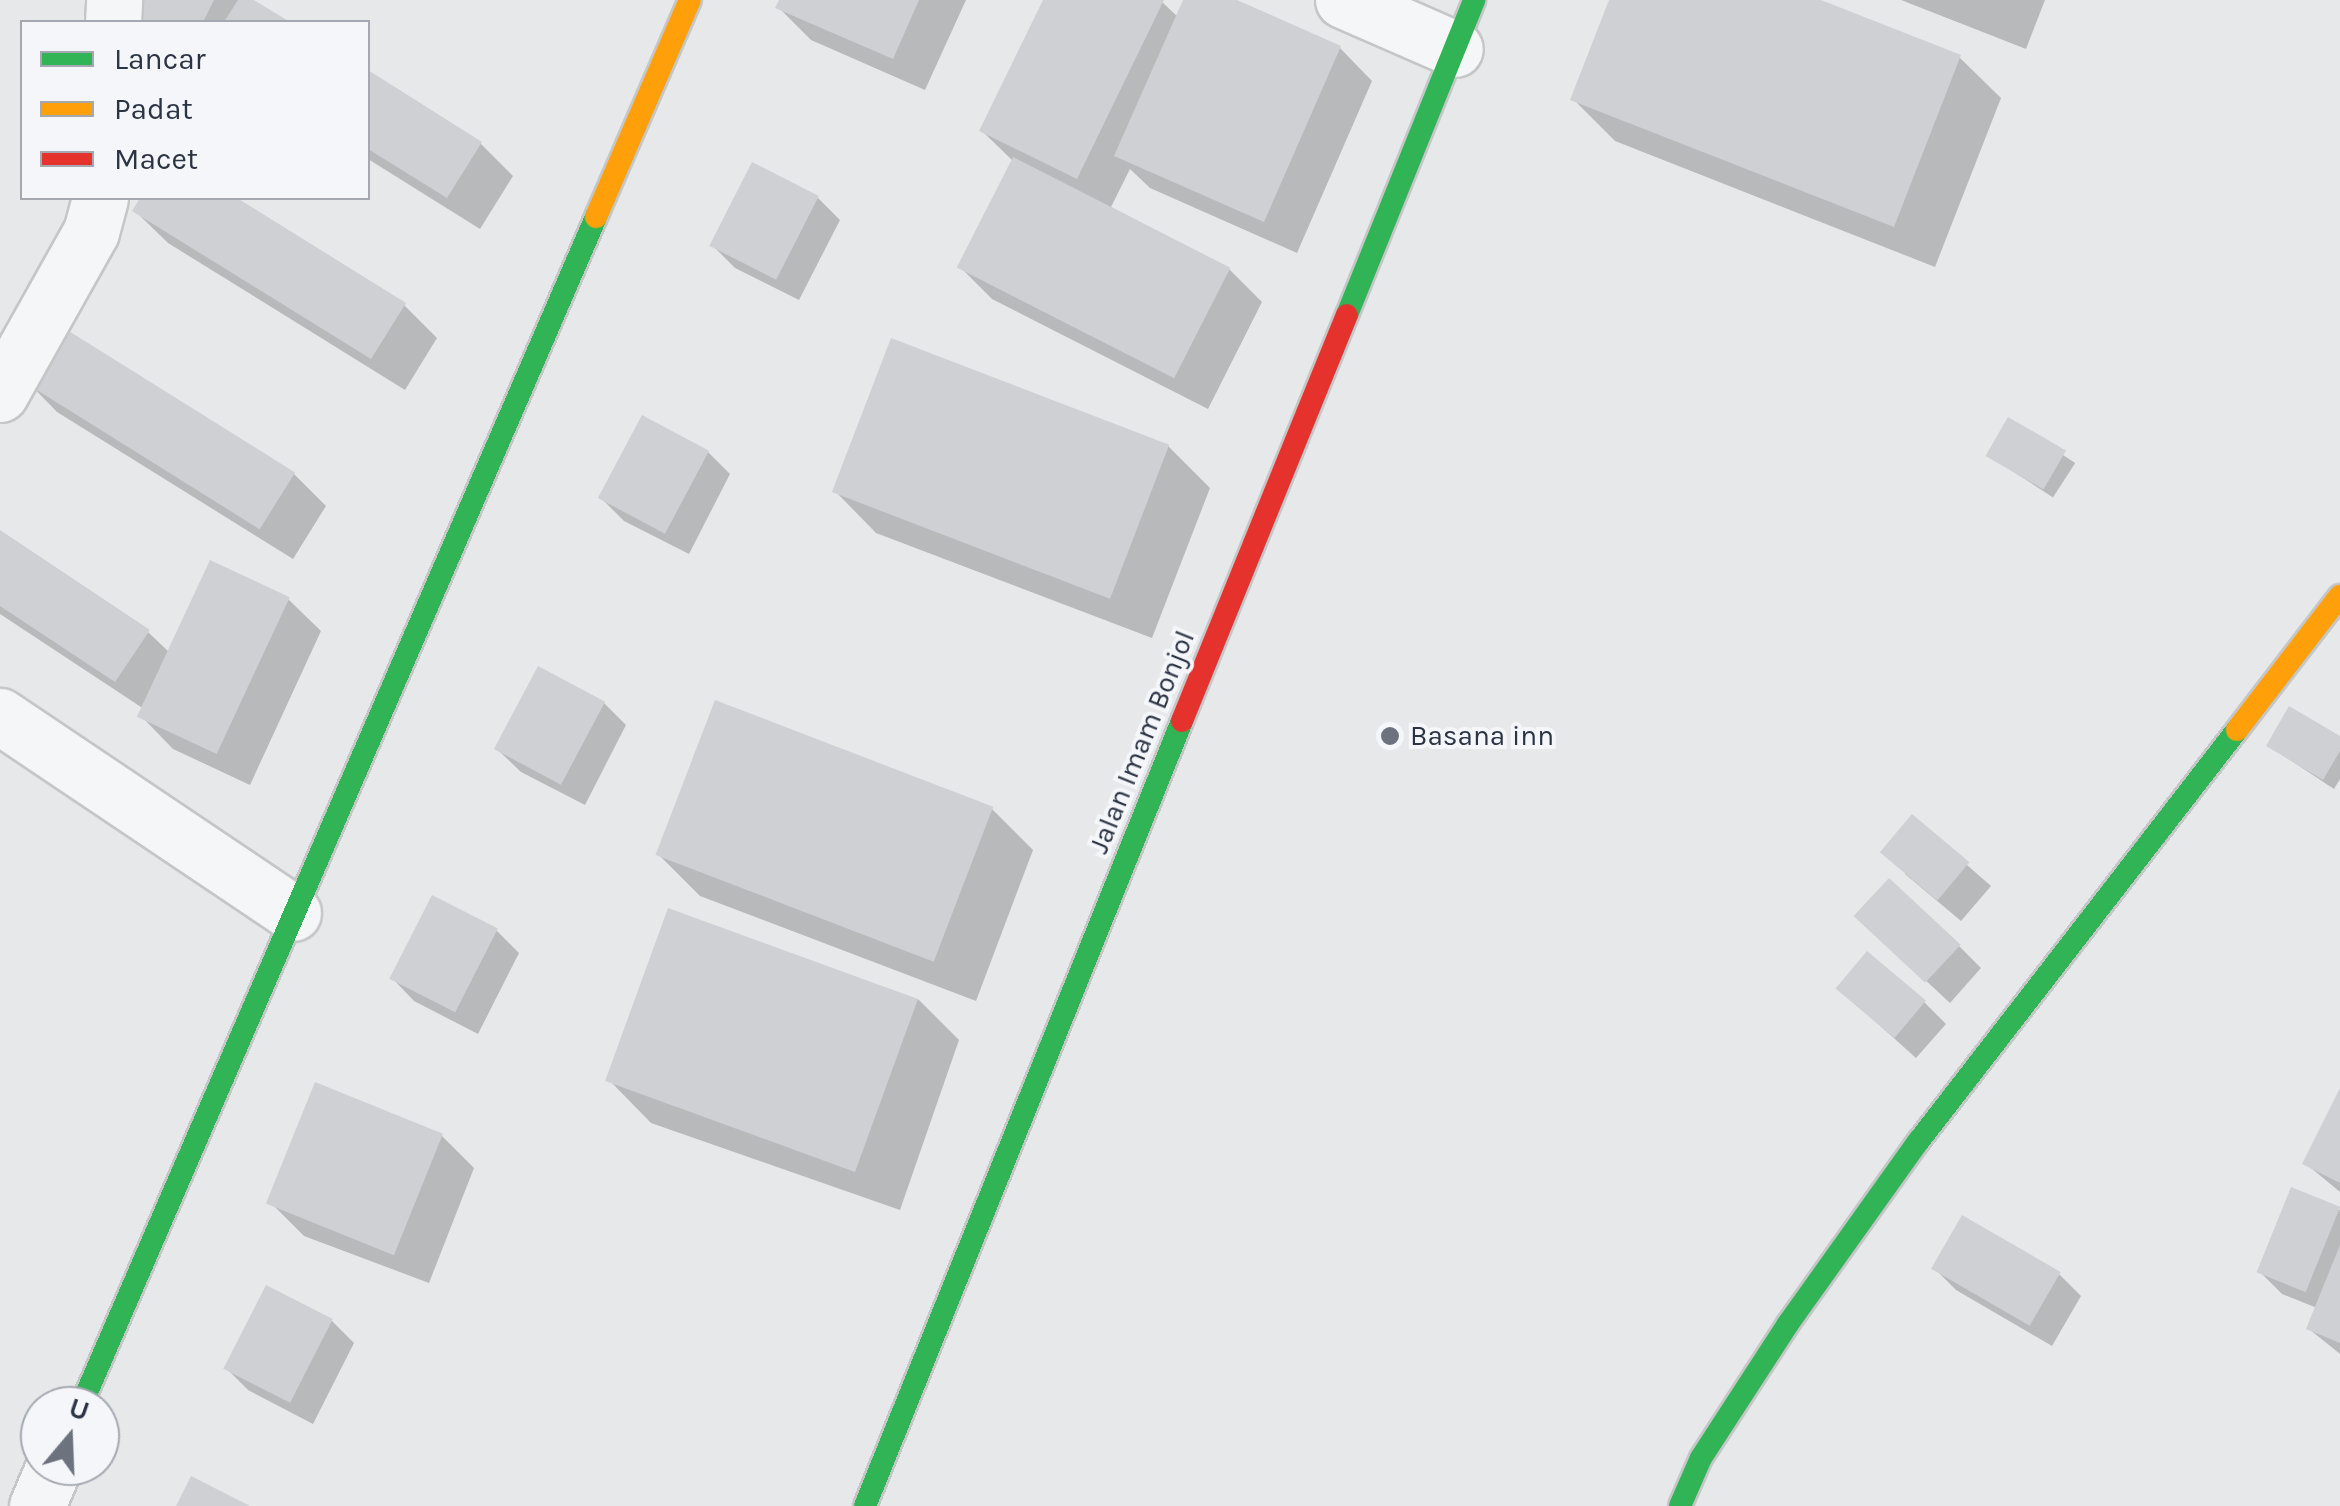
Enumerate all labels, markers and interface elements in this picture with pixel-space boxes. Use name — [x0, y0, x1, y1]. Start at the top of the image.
legend — [20, 20, 370, 200]
text: Lancar — [114, 41, 206, 77]
text: Padat — [114, 91, 193, 127]
text: Macet — [114, 141, 198, 177]
street label: Jalan Imam Bonjol — [1082, 626, 1202, 858]
place label: Basana inn — [1410, 719, 1554, 753]
marker: Basana inn — [1379, 725, 1401, 747]
north arrow — [20, 1386, 120, 1486]
text: U — [65, 1390, 94, 1428]

